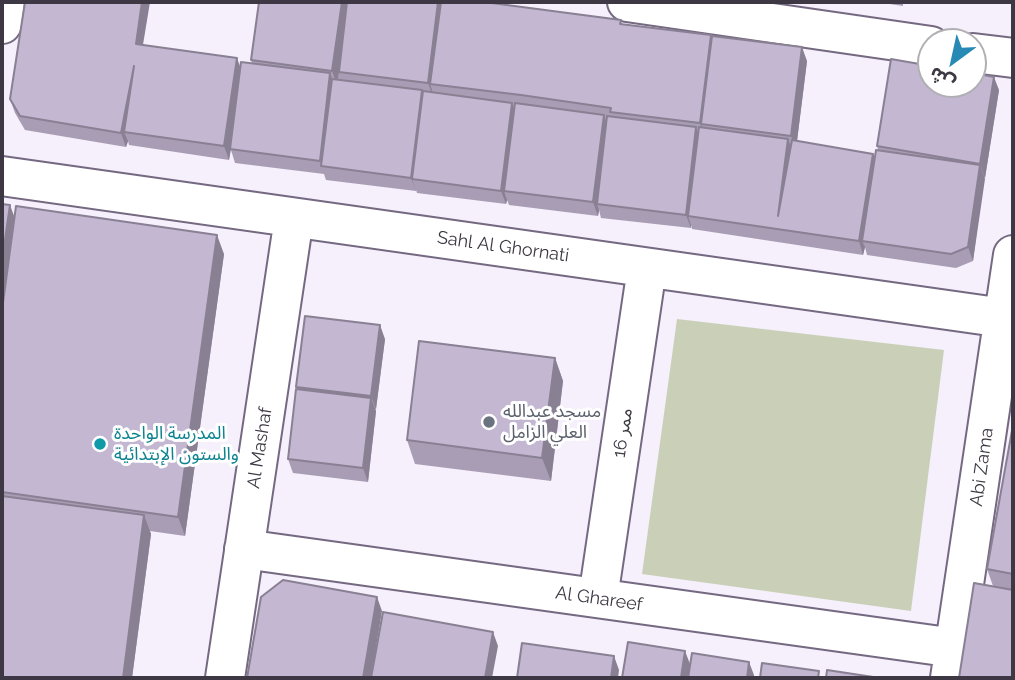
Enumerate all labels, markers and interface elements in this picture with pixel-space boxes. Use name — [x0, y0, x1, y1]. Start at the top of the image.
north arrow — [917, 28, 987, 98]
text: ش — [925, 63, 959, 95]
street label: Sahl Al Ghornati — [436, 227, 570, 267]
place label: مسجد عبدالله العلي الزامل — [503, 401, 601, 444]
street label: Al Mashaf — [243, 406, 277, 490]
street label: ممر 16 — [608, 407, 638, 459]
marker: مسجد عبدالله العلي الزامل — [481, 414, 497, 430]
place label: المدرسة الواحدة والستون الإبتدائية — [114, 423, 239, 466]
street label: Abi Zama — [966, 426, 998, 508]
marker: المدرسة الواحدة والستون الإبتدائية — [92, 436, 108, 452]
street label: Al Ghareef — [554, 582, 644, 616]

